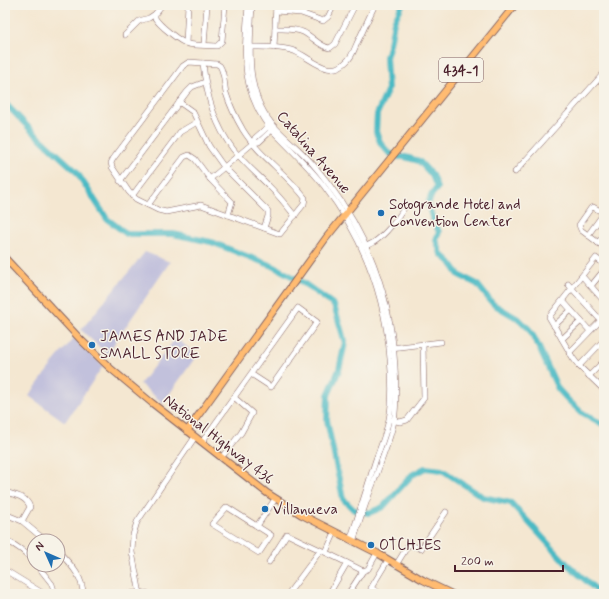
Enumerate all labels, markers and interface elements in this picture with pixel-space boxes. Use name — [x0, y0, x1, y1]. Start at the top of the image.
road number: 434-1 — [439, 58, 483, 82]
street label: Catalina Avenue — [272, 107, 355, 199]
place label: Sotogrande Hotel and Convention Center — [389, 195, 521, 232]
marker: Sotogrande Hotel and Convention Center — [376, 208, 386, 218]
place label: JAMES AND JADE SMALL STORE — [100, 327, 228, 364]
marker: JAMES AND JADE SMALL STORE — [87, 340, 97, 350]
street label: National Highway 436 — [159, 390, 278, 489]
place label: Villanueva — [273, 500, 338, 520]
marker: Villanueva — [260, 504, 270, 514]
north arrow — [26, 533, 66, 573]
place label: OTCHIES — [379, 536, 441, 556]
text: N — [32, 539, 47, 554]
marker: OTCHIES — [366, 540, 376, 550]
scale bar — [455, 547, 563, 573]
text: 200 m — [461, 554, 494, 570]

